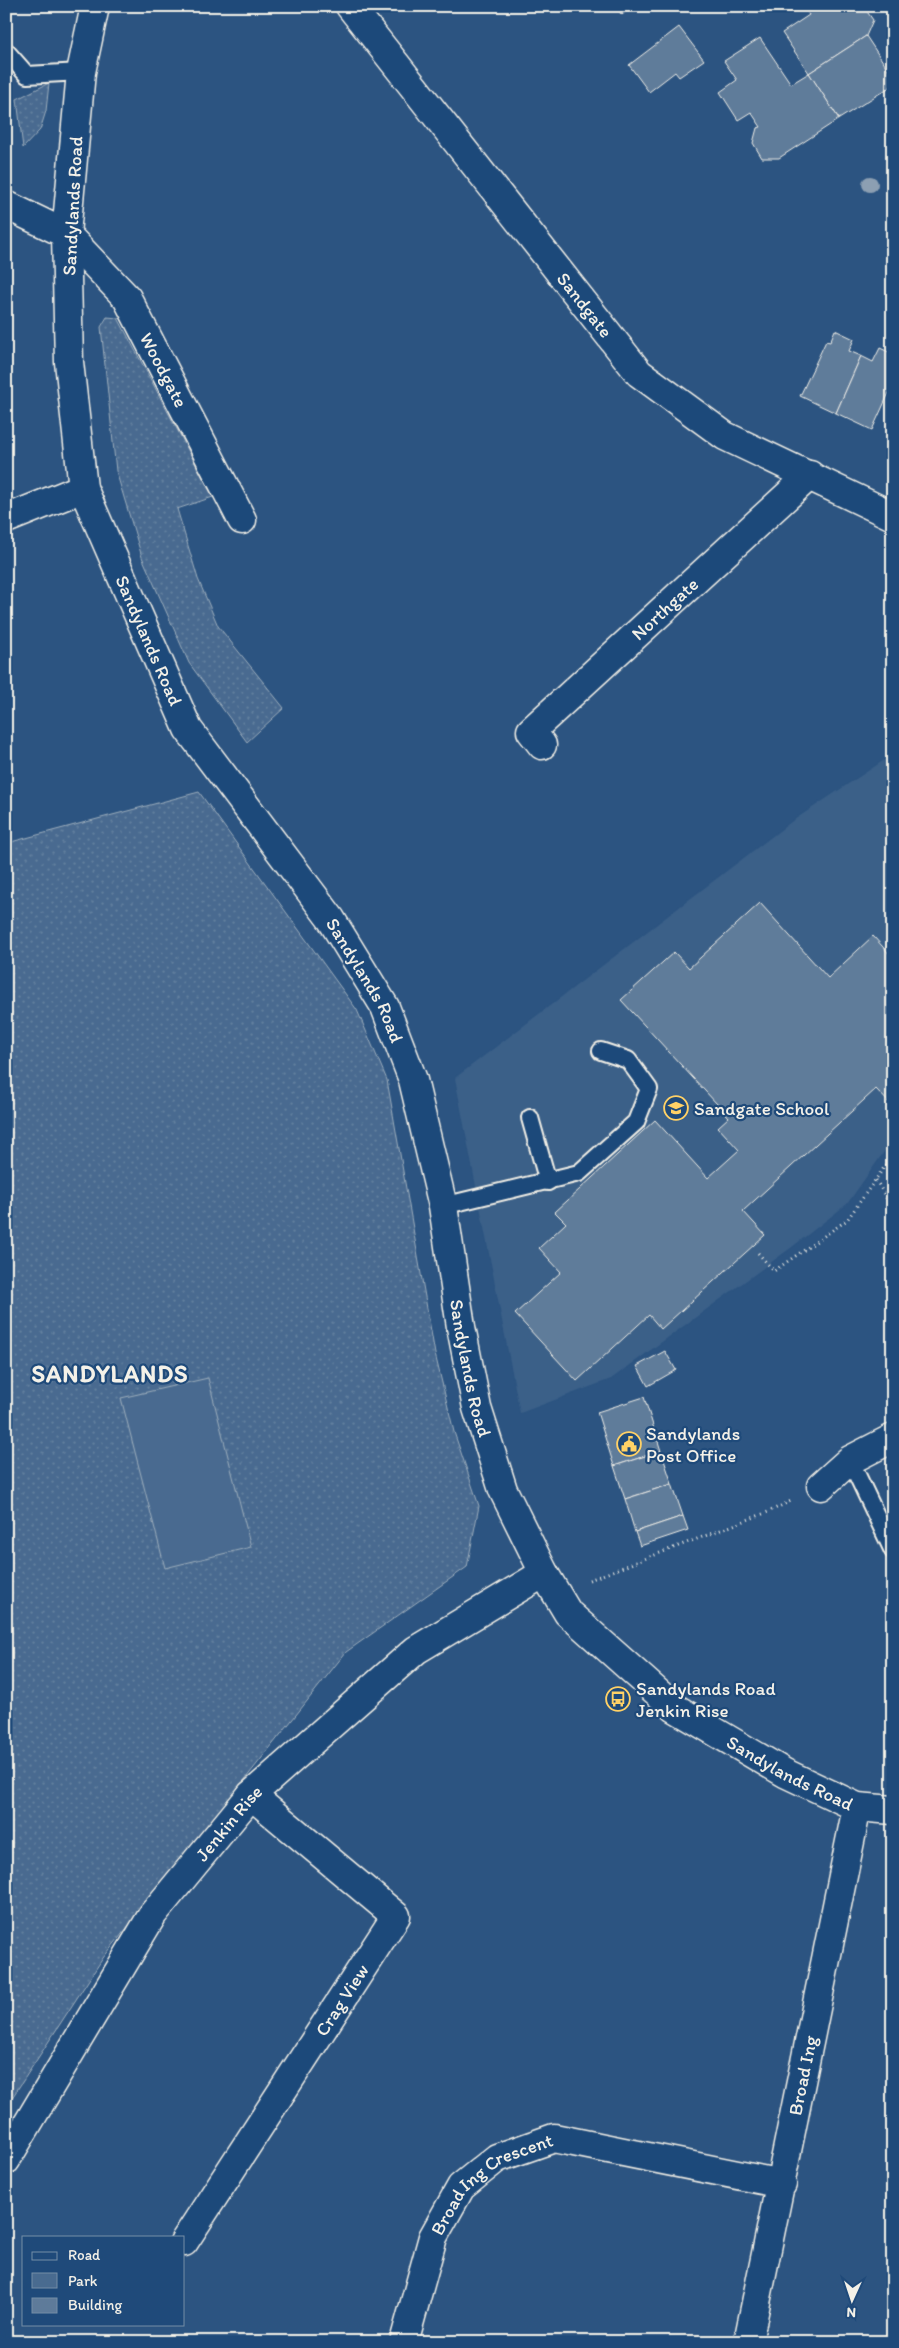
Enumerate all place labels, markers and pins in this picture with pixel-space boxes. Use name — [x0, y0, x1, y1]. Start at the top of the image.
school or university icon: Sandgate School — [663, 1095, 689, 1121]
place label: Sandgate School — [694, 1097, 830, 1120]
place label: Sandylands Post Office — [646, 1422, 740, 1467]
public building icon: Sandylands Post Office — [616, 1431, 642, 1457]
place label: Sandylands Road Jenkin Rise — [636, 1677, 776, 1722]
bus stop icon: Sandylands Road Jenkin Rise — [605, 1686, 631, 1712]

